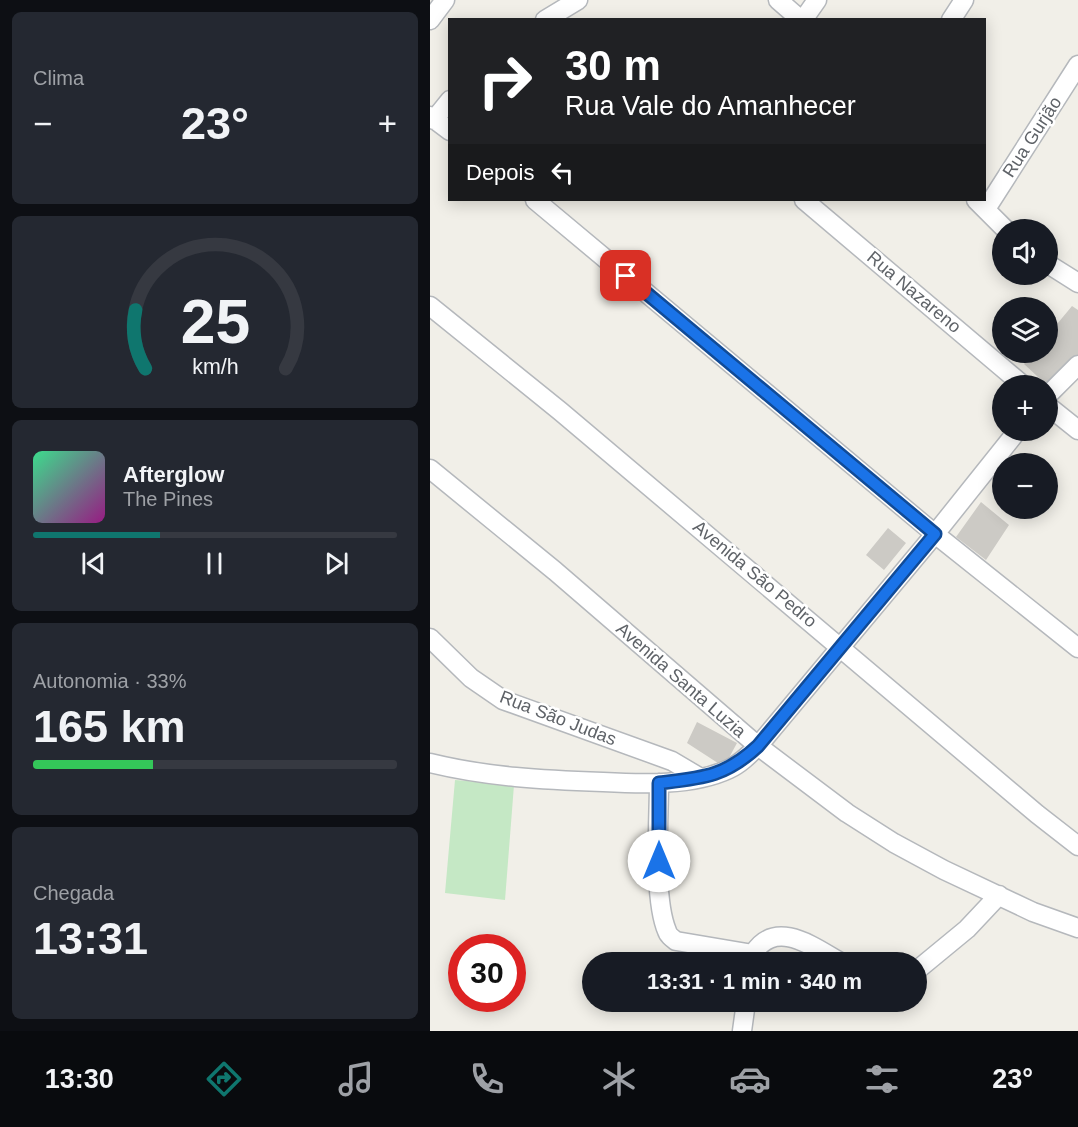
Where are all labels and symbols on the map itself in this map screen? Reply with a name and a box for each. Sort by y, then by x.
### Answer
street label: Rua Gurjão [999,93,1065,181]
street label: Rua Nazareno [863,247,965,337]
pin [600,250,651,301]
street label: Avenida São Pedro [689,517,821,631]
street label: Avenida Santa Luzia [612,618,750,742]
street label: Rua São Judas [497,687,619,749]
position arrow [627,829,691,893]
speed limit sign: 30 [448,934,526,1012]

